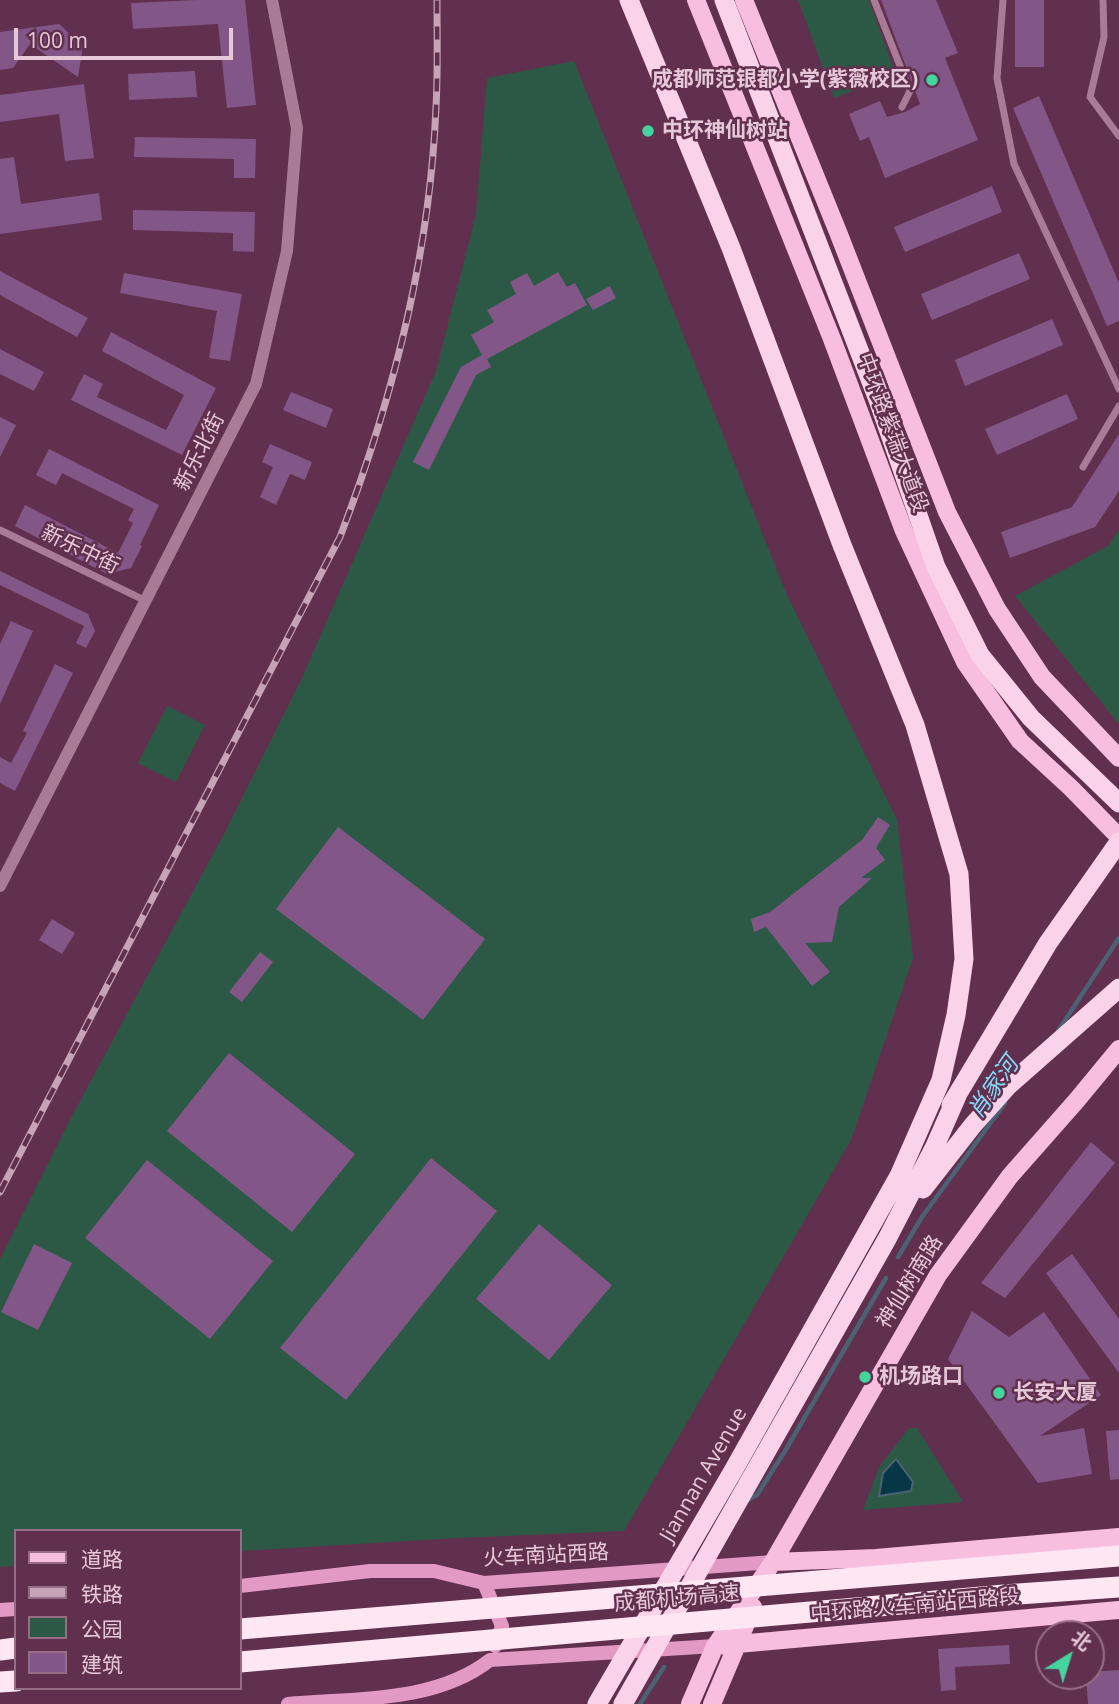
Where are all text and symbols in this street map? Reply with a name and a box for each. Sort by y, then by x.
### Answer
scale bar [18,14,236,58]
text: 100 m [27,26,88,54]
place label: 成都师范银都小学(紫薇校区) [652,67,918,93]
marker: 成都师范银都小学(紫薇校区) [924,72,940,88]
place label: 中环神仙树站 [662,118,788,144]
marker: 中环神仙树站 [640,123,656,139]
street label: 中环路紫瑞大道段 [851,350,933,516]
street label: 新乐北街 [170,409,230,495]
street label: 新乐中街 [37,520,123,580]
water label: 肖家河 [963,1052,1025,1124]
street label: 神仙树南路 [871,1231,949,1333]
place label: 机场路口 [879,1364,963,1390]
marker: 机场路口 [857,1369,873,1385]
place label: 长安大厦 [1013,1380,1097,1406]
marker: 长安大厦 [991,1385,1007,1401]
street label: Jiannan Avenue [655,1403,753,1547]
legend [14,1529,242,1690]
street label: 火车南站西路 [482,1540,610,1572]
text: 道路 [81,1545,123,1573]
text: 铁路 [81,1580,123,1608]
street label: 成都机场高速 [613,1581,741,1617]
street label: 中环路火车南站西路段 [809,1584,1021,1628]
text: 公园 [81,1615,123,1643]
north arrow [1035,1620,1105,1690]
text: 北 [1066,1624,1097,1656]
text: 建筑 [81,1650,123,1678]

